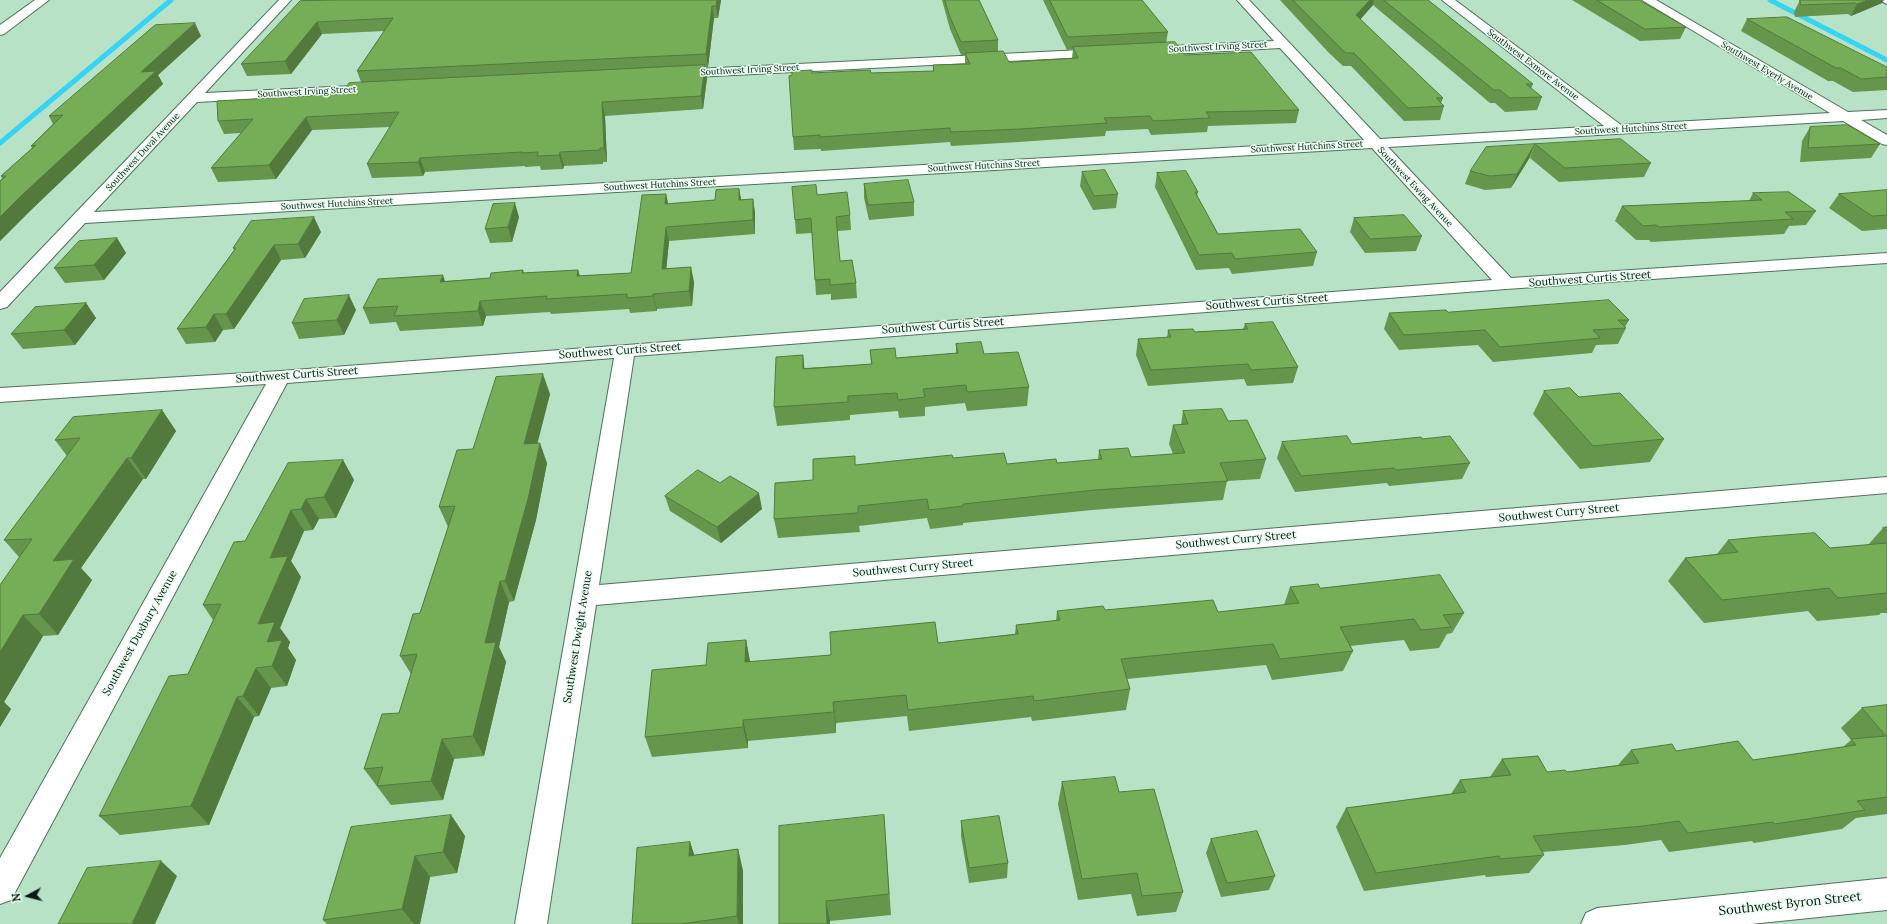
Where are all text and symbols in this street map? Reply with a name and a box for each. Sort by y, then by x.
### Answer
street label: Southwest Exmore Avenue [1485,27,1581,103]
street label: Southwest Irving Street [1168,39,1268,55]
street label: Southwest Eyerly Avenue [1719,39,1815,103]
street label: Southwest Irving Street [700,62,800,78]
street label: Southwest Irving Street [257,84,357,100]
street label: Southwest Duval Avenue [104,111,182,193]
street label: Southwest Hutchins Street [1575,121,1687,137]
street label: Southwest Hutchins Street [1251,139,1363,155]
street label: Southwest Ewing Avenue [1375,145,1455,229]
street label: Southwest Hutchins Street [928,158,1040,174]
street label: Southwest Hutchins Street [604,177,716,193]
street label: Southwest Hutchins Street [281,196,393,212]
street label: Southwest Curtis Street [1528,268,1652,290]
street label: Southwest Curtis Street [1205,291,1329,313]
street label: Southwest Curtis Street [881,315,1005,337]
street label: Southwest Curtis Street [558,340,682,362]
street label: Southwest Curtis Street [235,364,359,386]
street label: Southwest Curry Street [1498,501,1620,525]
street label: Southwest Curry Street [1175,528,1297,552]
street label: Southwest Curry Street [852,556,974,580]
street label: Southwest Duxbury Avenue [100,568,180,698]
street label: Southwest Dwight Avenue [561,570,595,704]
north arrow [8,876,48,916]
street label: Southwest Byron Street [1718,889,1862,919]
text: N [9,892,24,903]

